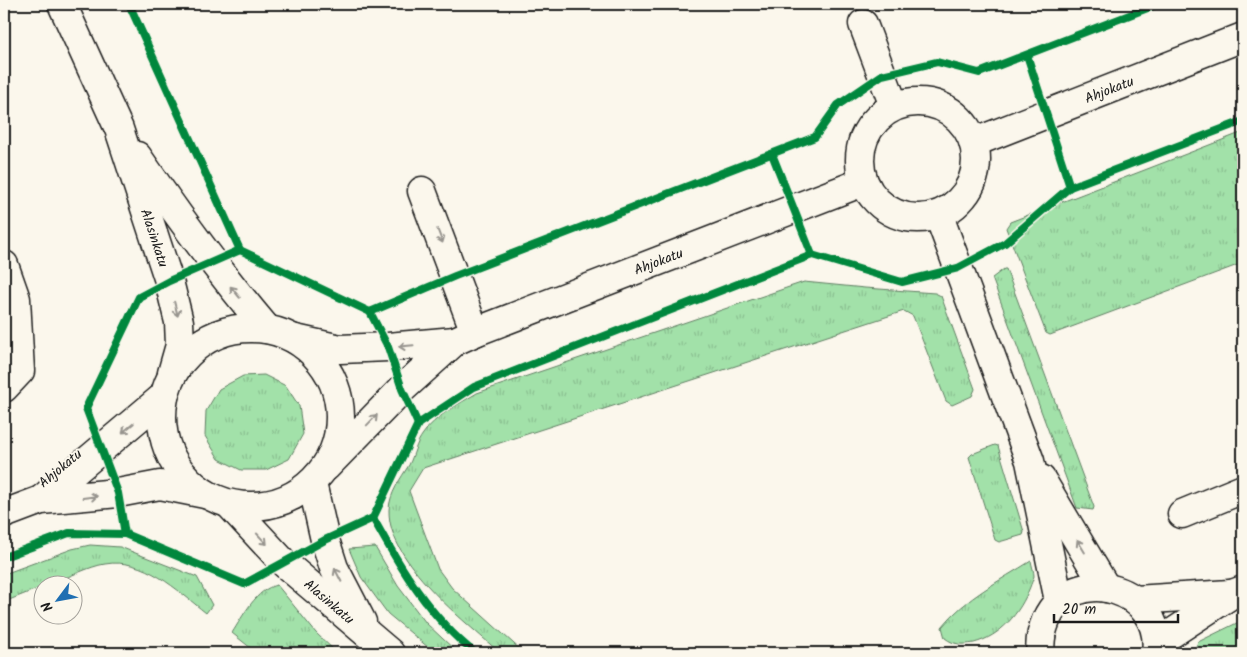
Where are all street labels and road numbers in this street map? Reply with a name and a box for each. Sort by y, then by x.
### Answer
street label: Ahjokatu [1082,71,1138,110]
street label: Alasinkatu [134,206,174,271]
street label: Ahjokatu [631,242,687,282]
street label: Ahjokatu [34,444,88,494]
street label: Alasinkatu [298,574,359,630]

